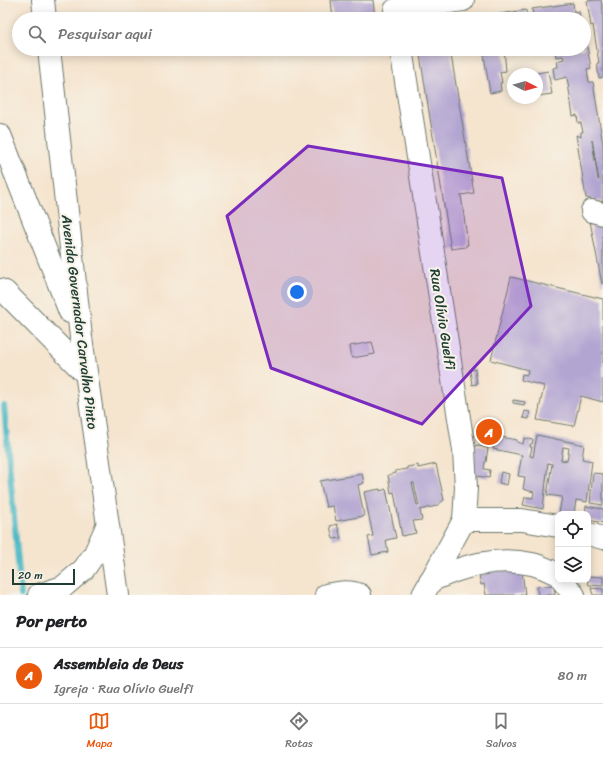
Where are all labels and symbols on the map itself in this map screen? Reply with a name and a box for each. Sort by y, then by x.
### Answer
north arrow [507,68,543,104]
street label: Avenida Governador Carvalho Pinto [54,212,105,431]
street label: Rua Olívio Guelfi [422,267,463,372]
your location [287,282,307,302]
pin: A [476,417,502,447]
scale bar [12,567,75,586]

